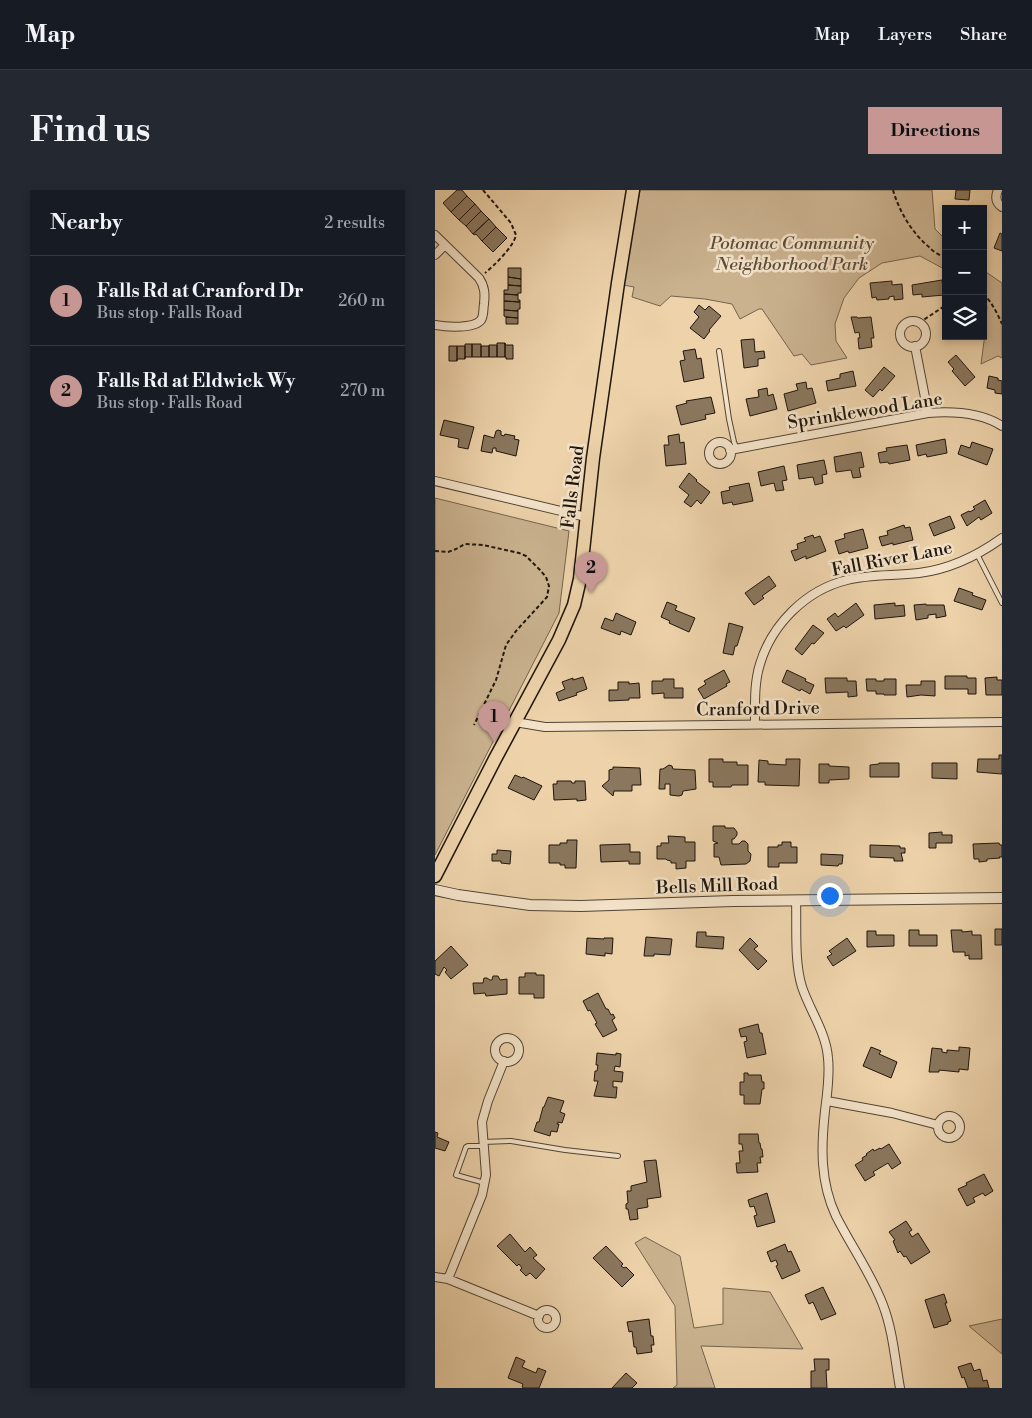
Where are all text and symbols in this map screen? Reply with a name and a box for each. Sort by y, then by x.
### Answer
text: Map [25,20,75,50]
text: Map [815,23,850,46]
text: Layers [878,23,932,46]
text: Share [960,23,1007,46]
button: Directions [868,107,1002,154]
text: Find us [30,109,150,152]
map controls [942,205,987,340]
button: + [942,205,987,250]
text: Nearby [50,210,123,236]
text: 2 results [324,213,385,233]
park label: Potomac Community Neighborhood Park [709,232,875,276]
button: − [942,250,987,295]
text: Falls Rd at Cranford Dr [97,279,304,303]
text: 1 [62,291,70,311]
text: 260 m [338,291,385,311]
button: layers [942,295,987,340]
text: Bus stop · Falls Road [97,303,242,323]
text: Falls Rd at Eldwick Wy [97,369,295,393]
text: 2 [61,381,71,401]
text: 270 m [340,381,385,401]
street label: Sprinklewood Lane [786,387,944,435]
text: Bus stop · Falls Road [97,393,242,413]
street label: Falls Road [556,443,590,530]
street label: Fall River Lane [830,536,954,582]
pin: 2 [575,552,607,593]
street label: Cranford Drive [696,696,820,722]
pin: 1 [478,701,510,742]
street label: Bells Mill Road [655,872,779,900]
your location [817,883,843,909]

